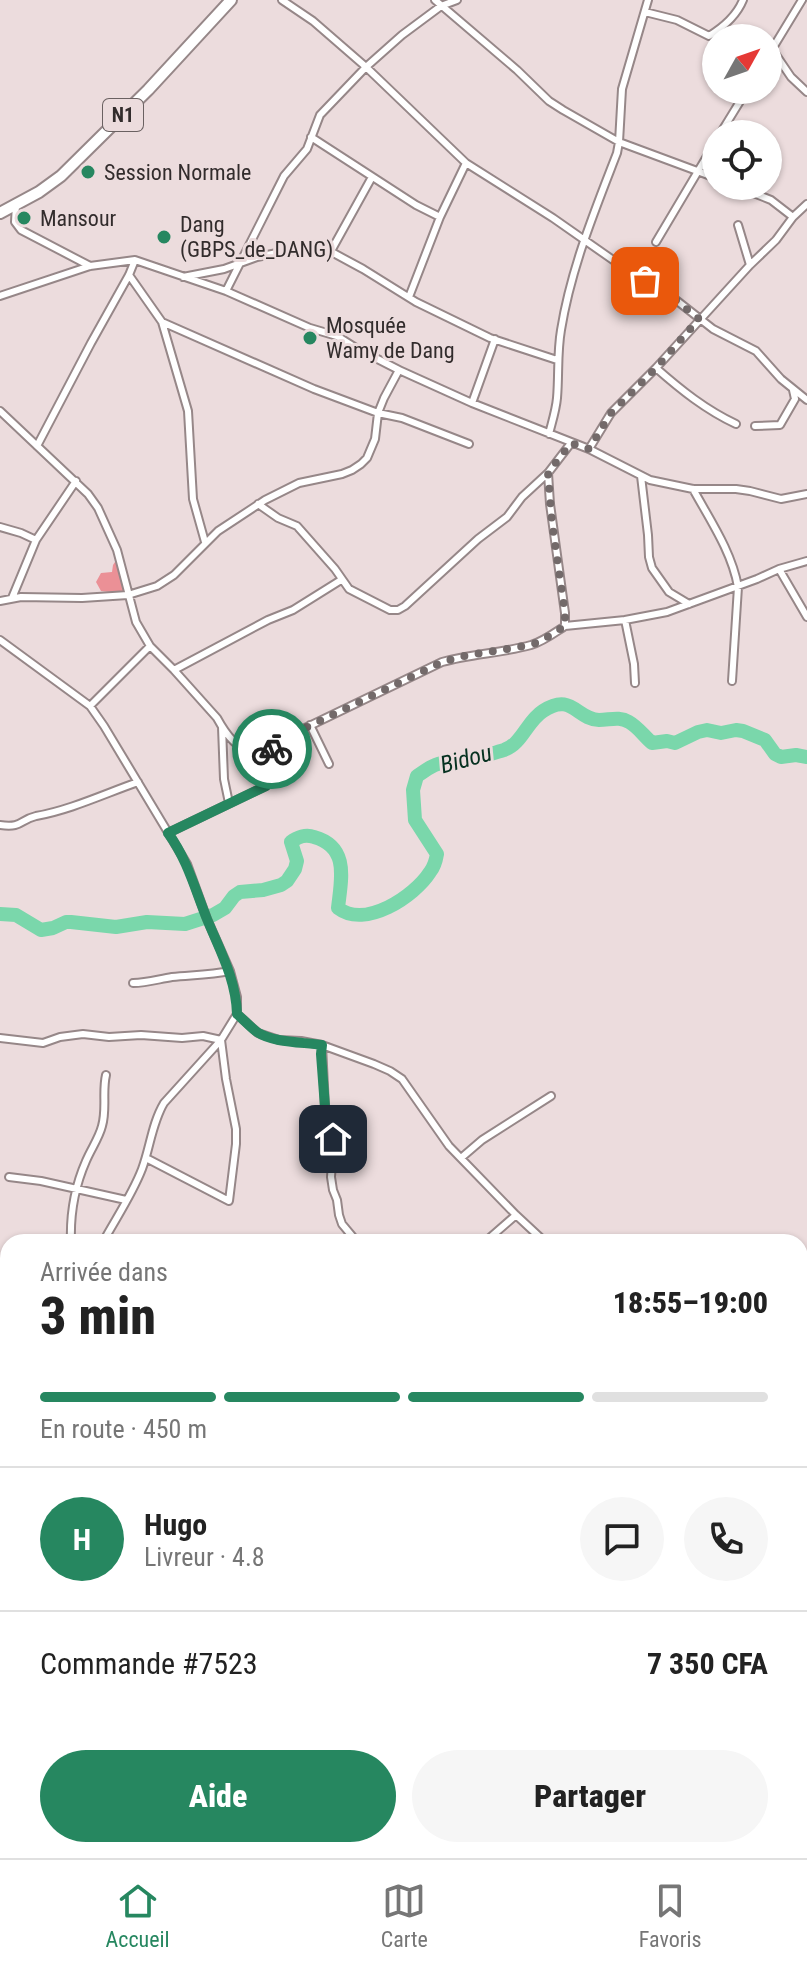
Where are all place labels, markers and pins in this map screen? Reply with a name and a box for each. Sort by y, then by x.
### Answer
place label: Session Normale [104,160,251,185]
marker: Session Normale [79,163,97,181]
place label: Mansour [40,206,117,231]
marker: Mansour [15,209,33,227]
place label: Dang (GBPS_de_DANG) [180,212,333,263]
marker: Dang (GBPS_de_DANG) [155,228,173,246]
pin [611,247,679,315]
place label: Mosquée Wamy de Dang [326,313,455,363]
marker: Mosquée Wamy de Dang [301,329,319,347]
pin [299,1105,367,1173]

